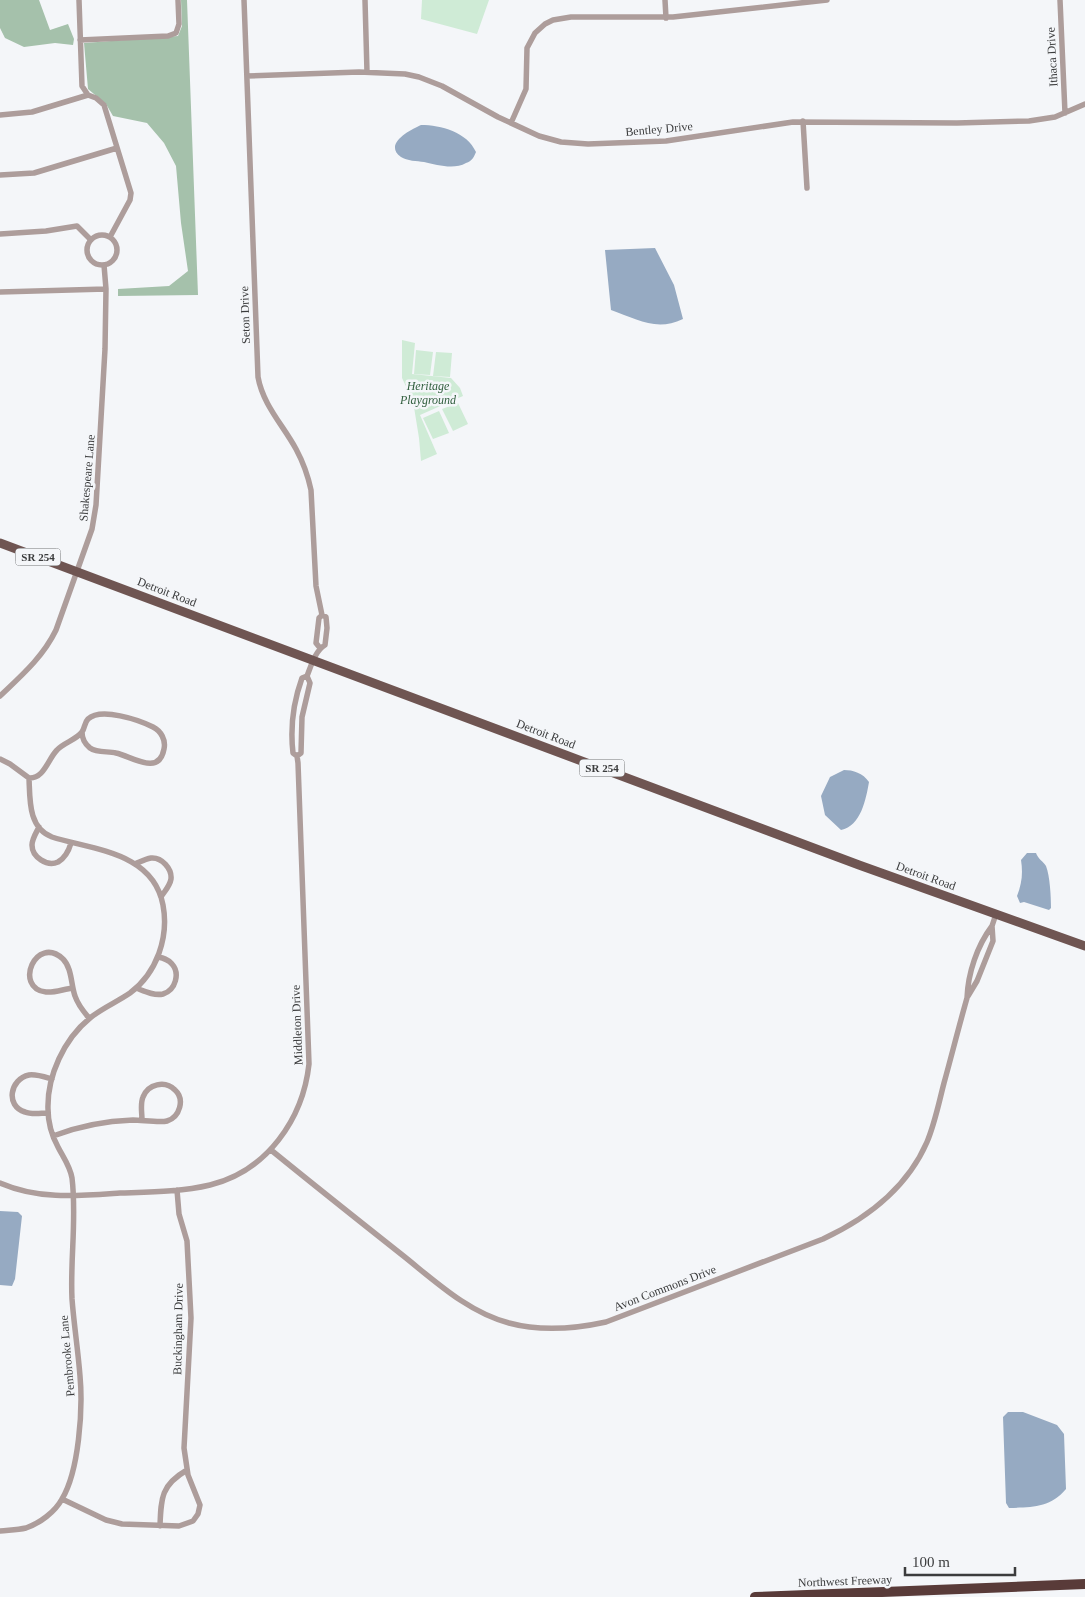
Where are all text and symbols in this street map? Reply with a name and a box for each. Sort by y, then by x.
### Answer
street label: Ithaca Drive [1043,27,1061,87]
street label: Bentley Drive [625,119,693,139]
street label: Seton Drive [237,286,253,344]
park label: Heritage Playground [399,379,457,407]
street label: Shakespeare Lane [76,434,98,522]
road number: SR 254 [15,548,60,566]
street label: Detroit Road [135,574,199,610]
street label: Detroit Road [514,716,578,752]
road number: SR 254 [580,760,624,776]
street label: Detroit Road [894,859,958,893]
street label: Middleton Drive [289,985,305,1065]
street label: Avon Commons Drive [612,1262,718,1314]
street label: Buckingham Drive [170,1283,186,1375]
street label: Pembrooke Lane [56,1315,78,1397]
scale bar [905,1544,1015,1576]
text: 100 m [912,1554,950,1570]
street label: Northwest Freeway [798,1572,892,1590]

